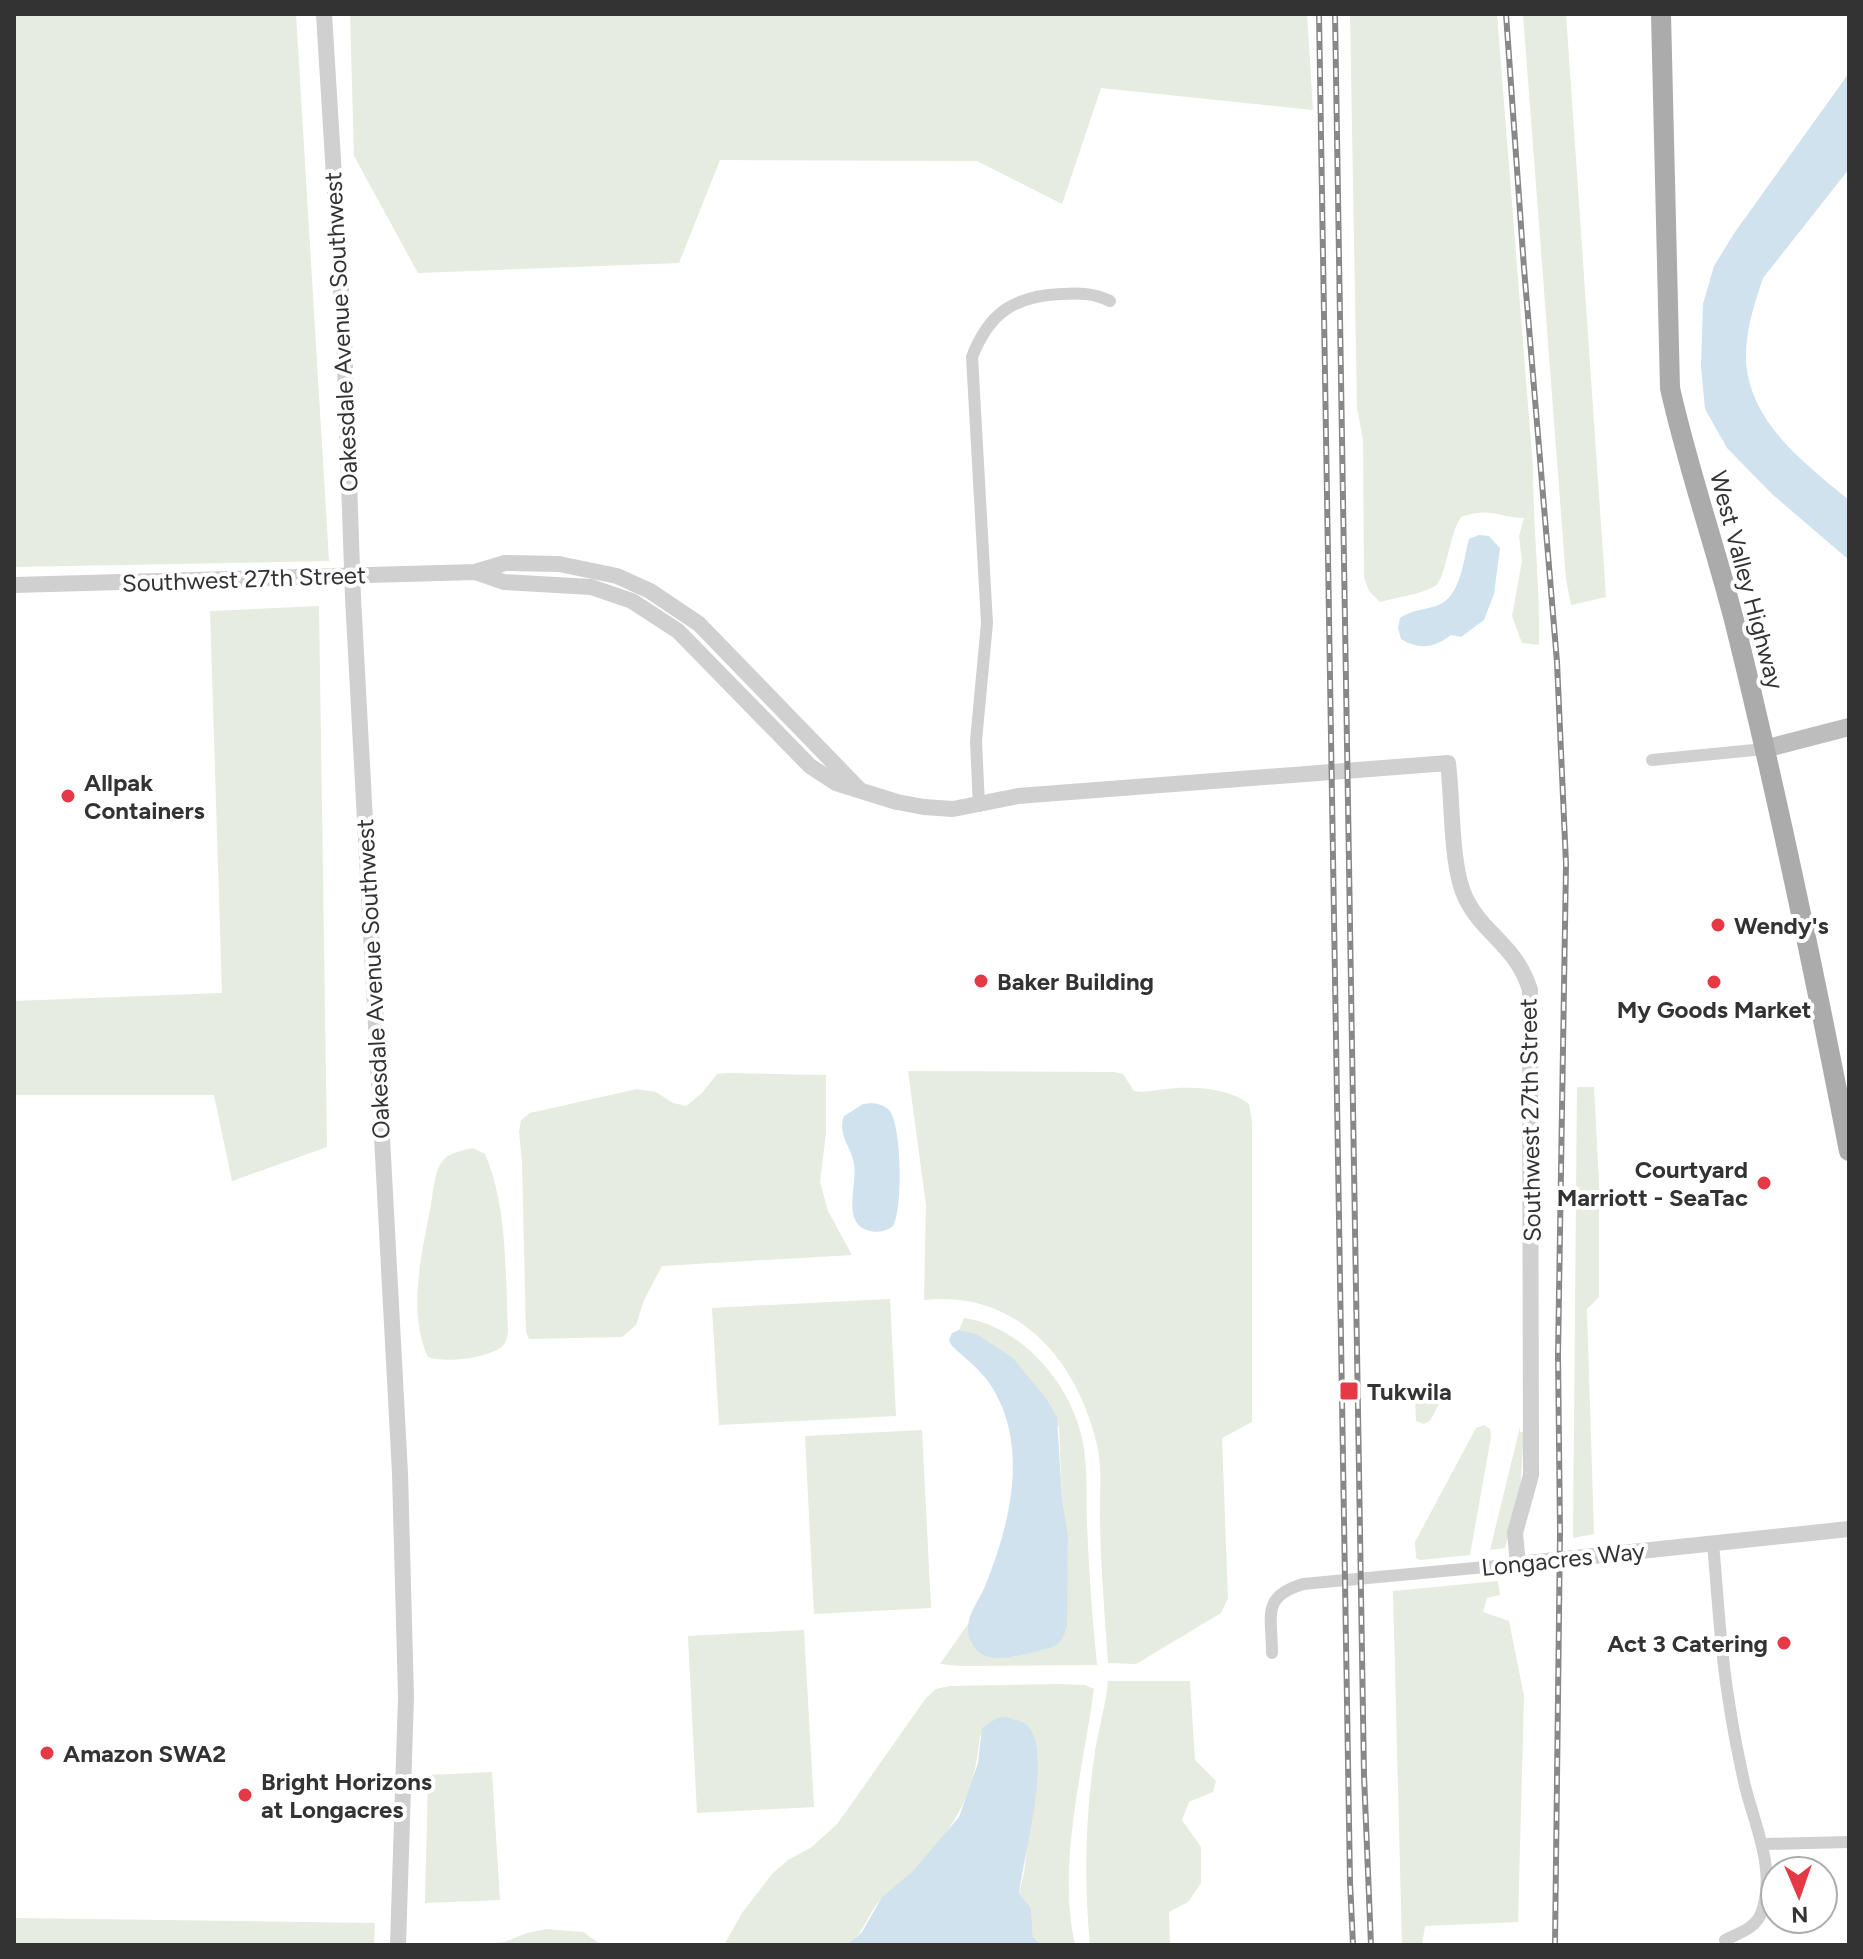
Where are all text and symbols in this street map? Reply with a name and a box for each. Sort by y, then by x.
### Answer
street label: Oakesdale Avenue Southwest [318,171,364,493]
street label: West Valley Highway [1704,467,1790,693]
street label: Southwest 27th Street [122,560,366,598]
place label: Allpak Containers [84,768,205,825]
marker: Allpak Containers [59,787,77,805]
street label: Oakesdale Avenue Southwest [350,818,396,1140]
place label: Wendy's [1734,911,1829,940]
marker: Wendy's [1709,916,1727,934]
place label: Baker Building [997,967,1154,996]
marker: Baker Building [972,972,990,990]
marker: My Goods Market [1705,973,1723,991]
place label: My Goods Market [1617,995,1811,1024]
street label: Southwest 27th Street [1513,998,1547,1242]
place label: Courtyard Marriott - SeaTac [1557,1155,1748,1212]
marker: Courtyard Marriott - SeaTac [1755,1174,1773,1192]
place label: Tukwila [1367,1377,1452,1406]
marker: Tukwila [1338,1380,1360,1402]
street label: Longacres Way [1480,1536,1647,1582]
place label: Act 3 Catering [1607,1629,1768,1658]
marker: Act 3 Catering [1775,1634,1793,1652]
place label: Amazon SWA2 [63,1739,226,1768]
marker: Amazon SWA2 [38,1744,56,1762]
place label: Bright Horizons at Longacres [261,1767,432,1824]
marker: Bright Horizons at Longacres [236,1786,254,1804]
north arrow [1759,1855,1839,1935]
text: N [1791,1901,1809,1928]

